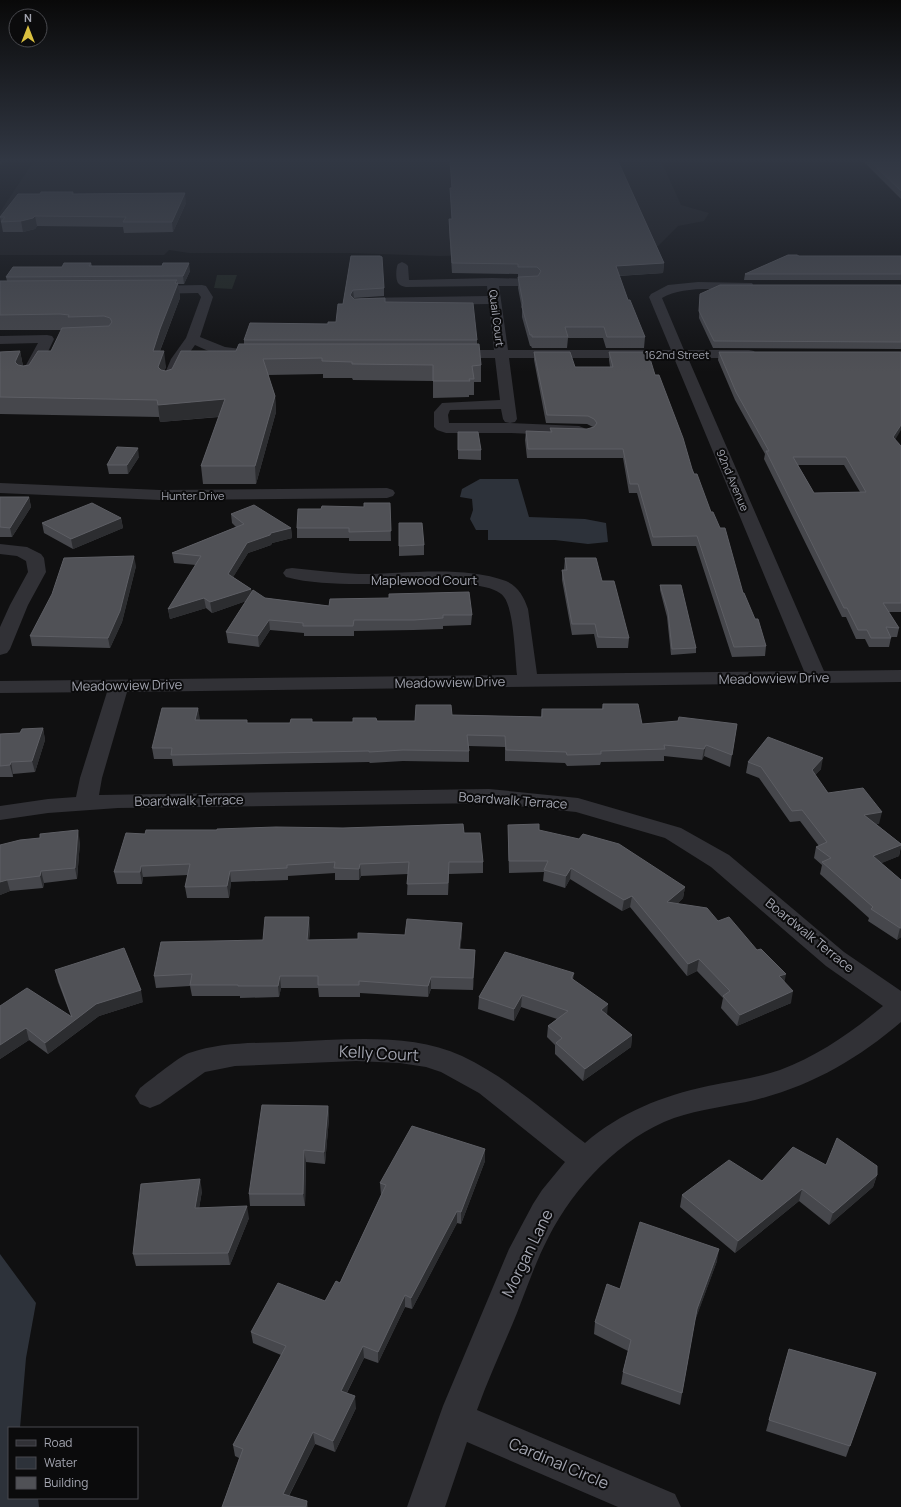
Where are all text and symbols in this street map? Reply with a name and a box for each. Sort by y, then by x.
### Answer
north arrow [8,8,48,48]
text: N [24,10,32,25]
street label: Quail Court [486,289,508,347]
street label: 162nd Street [645,347,709,362]
street label: 92nd Avenue [713,447,753,514]
street label: Hunter Drive [161,488,225,503]
street label: Maplewood Court [371,571,477,589]
street label: Meadowview Drive [719,668,830,688]
street label: Meadowview Drive [395,672,506,692]
street label: Meadowview Drive [72,675,183,695]
street label: Boardwalk Terrace [458,787,569,813]
street label: Boardwalk Terrace [134,790,244,810]
street label: Boardwalk Terrace [762,894,858,977]
street label: Kelly Court [339,1040,419,1066]
street label: Morgan Lane [496,1205,558,1301]
legend [8,1427,138,1499]
street label: Cardinal Circle [505,1432,613,1494]
text: Road [44,1434,72,1451]
text: Water [44,1454,78,1471]
text: Building [44,1474,88,1491]

